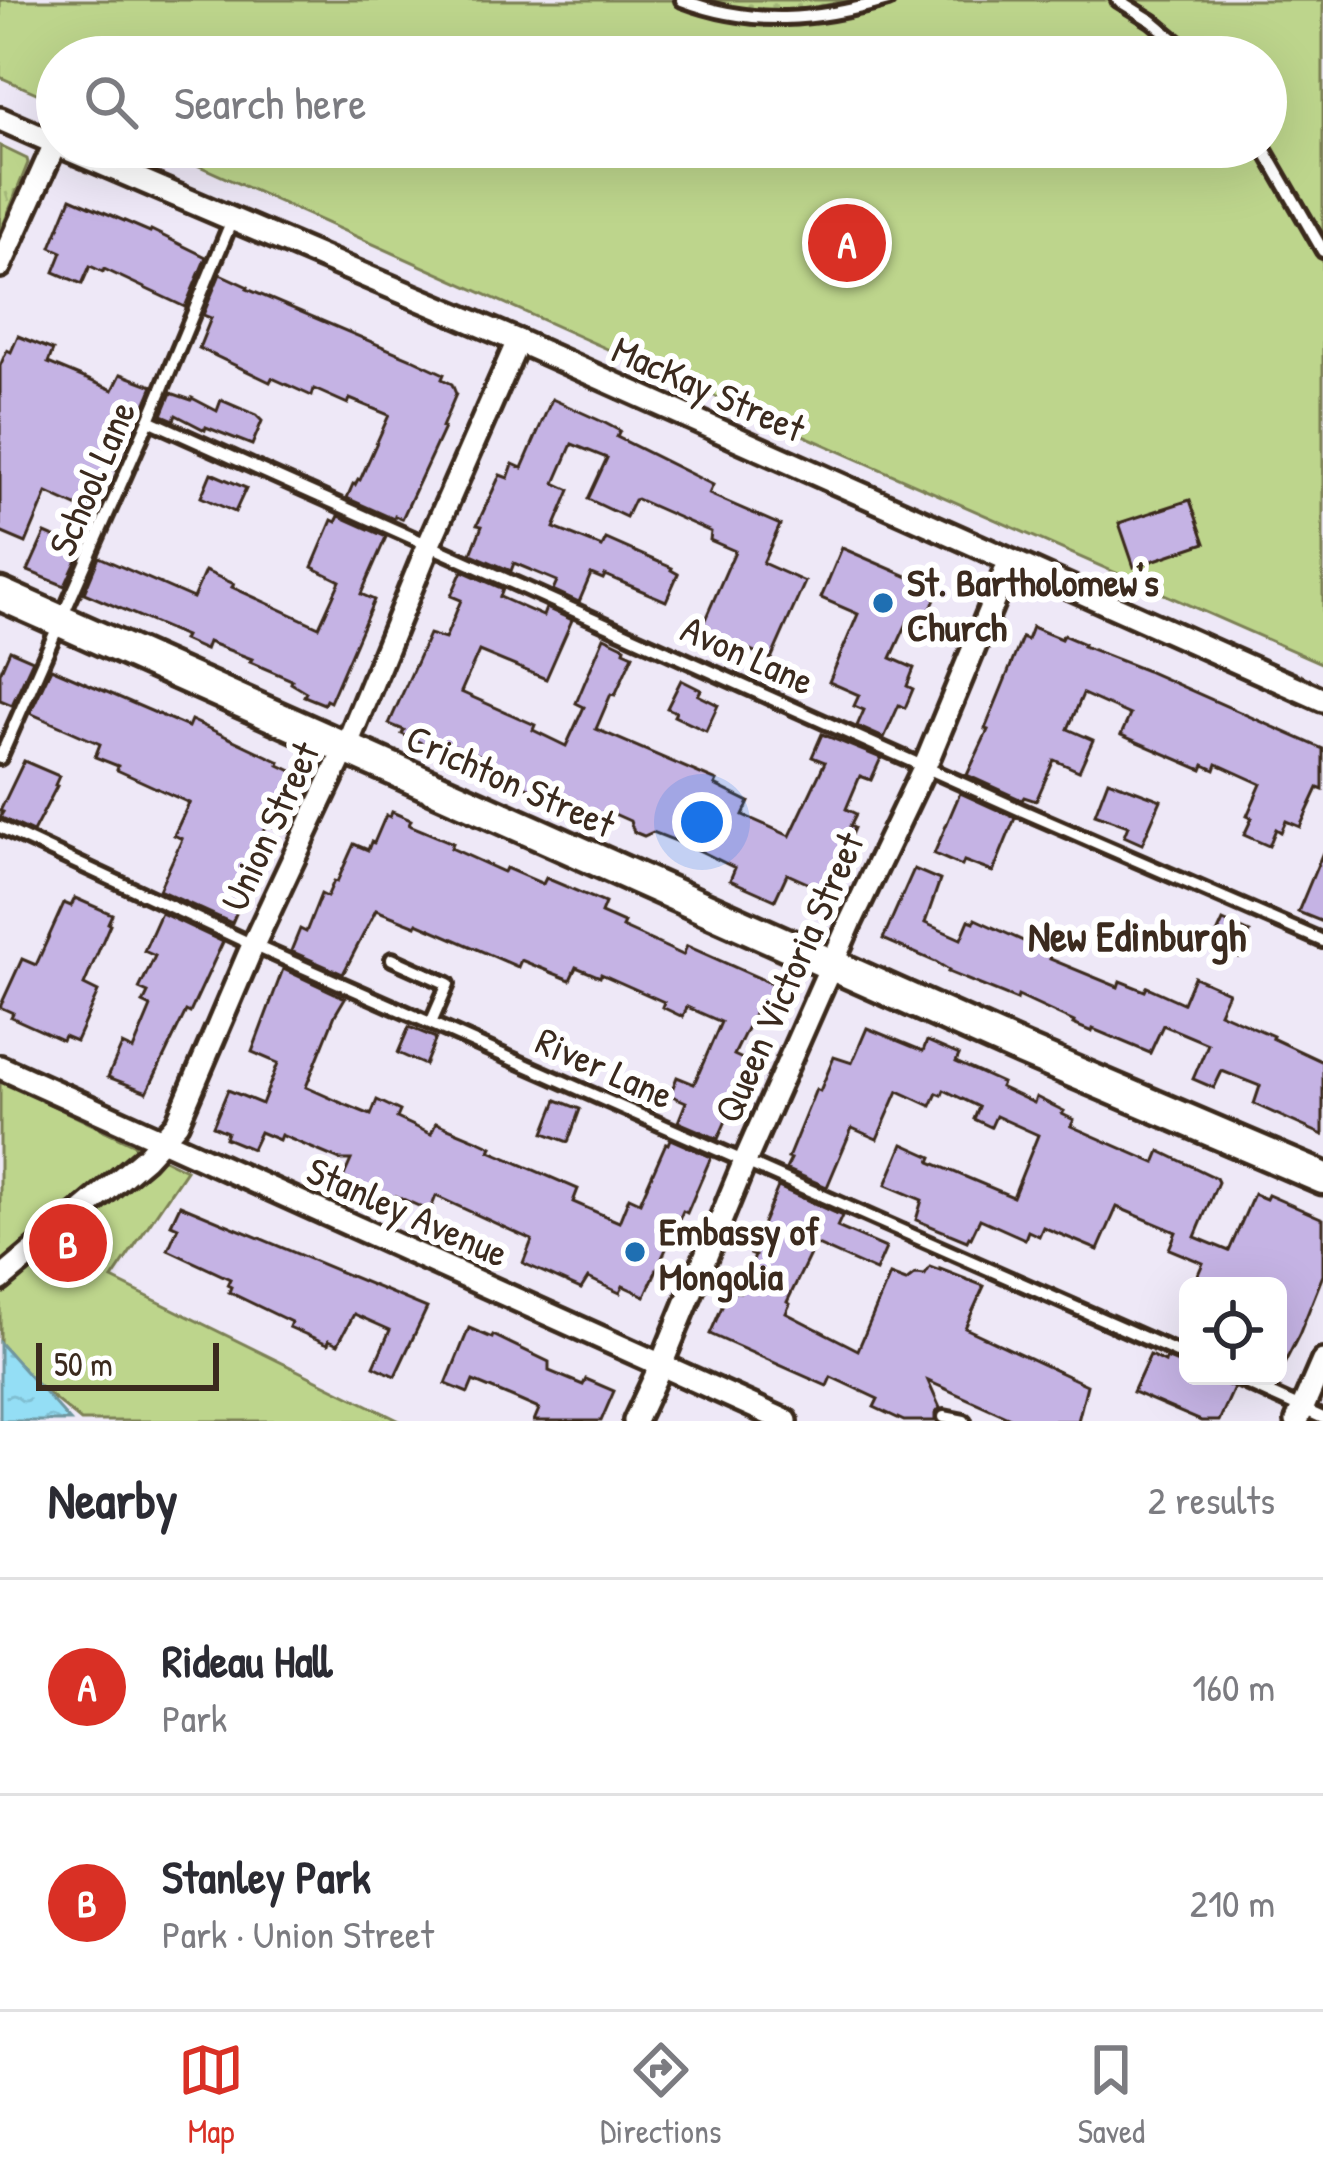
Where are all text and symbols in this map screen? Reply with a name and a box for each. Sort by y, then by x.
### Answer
search box [36,36,1287,168]
icon: search [78,69,144,135]
text: Search here [174,72,366,133]
pin: A [808,198,886,288]
street label: MacKay Street [604,322,814,454]
street label: School Lane [35,393,147,563]
place label: St. Bartholomew's Church [907,555,1159,653]
marker: St. Bartholomew's Church [870,590,896,616]
street label: Avon Lane [673,601,823,707]
street label: Crichton Street [398,710,624,850]
street label: Union Street [207,732,331,919]
your location [672,792,732,852]
street label: Queen Victoria Street [700,823,876,1131]
district label: New Edinburgh [1028,907,1246,965]
street label: River Lane [528,1013,682,1121]
street label: Stanley Avenue [299,1143,517,1279]
pin: B [29,1198,107,1288]
place label: Embassy of Mongolia [659,1204,820,1303]
marker: Embassy of Mongolia [622,1239,648,1265]
map controls [1179,1277,1287,1385]
button: locate [1179,1277,1287,1385]
scale bar [36,1337,219,1390]
text: 50 m [54,1342,113,1386]
text: Nearby [48,1465,178,1534]
text: 2 results [1148,1473,1275,1526]
text: Rideau Hall [162,1630,332,1691]
text: A [77,1660,97,1713]
text: 160 m [1192,1660,1275,1713]
text: Park [162,1691,227,1744]
text: Stanley Park [162,1846,371,1907]
text: B [77,1876,97,1929]
text: 210 m [1190,1876,1275,1929]
text: Park · Union Street [162,1907,434,1960]
tab: Map [178,2037,244,2153]
tab: Directions [600,2037,722,2153]
tab: Saved [1078,2037,1145,2153]

